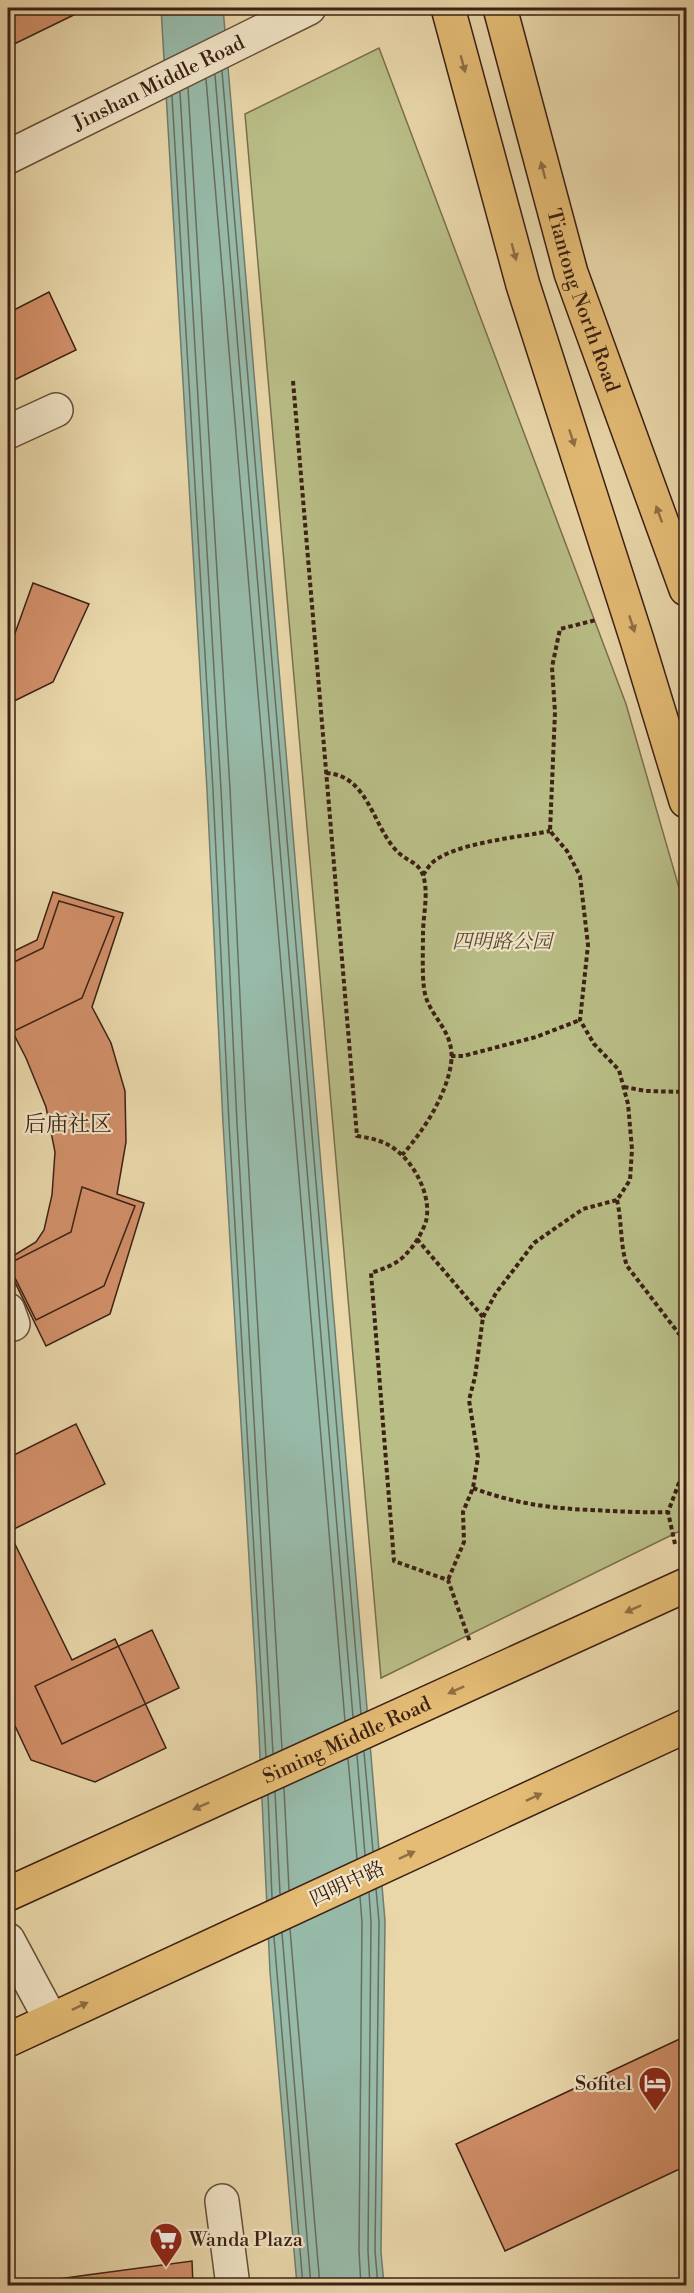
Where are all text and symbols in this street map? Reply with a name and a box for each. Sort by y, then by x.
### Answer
street label: Jinshan Middle Road [68,31,250,137]
one-way arrow [459,55,469,73]
one-way arrow [538,161,548,179]
street label: Tiantong North Road [540,206,625,396]
one-way arrow [510,243,520,261]
one-way arrow [568,429,578,447]
one-way arrow [654,505,664,523]
one-way arrow [628,615,637,633]
park label: 四明路公园 [452,930,555,955]
district label: 后庙社区 [24,1111,112,1138]
one-way arrow [625,1605,642,1614]
one-way arrow [446,1685,464,1695]
street label: Siming Middle Road [259,1692,436,1790]
one-way arrow [525,1792,542,1801]
one-way arrow [193,1801,210,1810]
one-way arrow [399,1851,416,1860]
street label: 四明中路 [306,1856,389,1913]
one-way arrow [71,2002,88,2011]
hotel icon: Sofitel [637,2065,673,2112]
place label: Sofitel [575,2072,632,2097]
supermarket icon: Wanda Plaza [148,2221,184,2268]
place label: Wanda Plaza [188,2228,304,2253]

